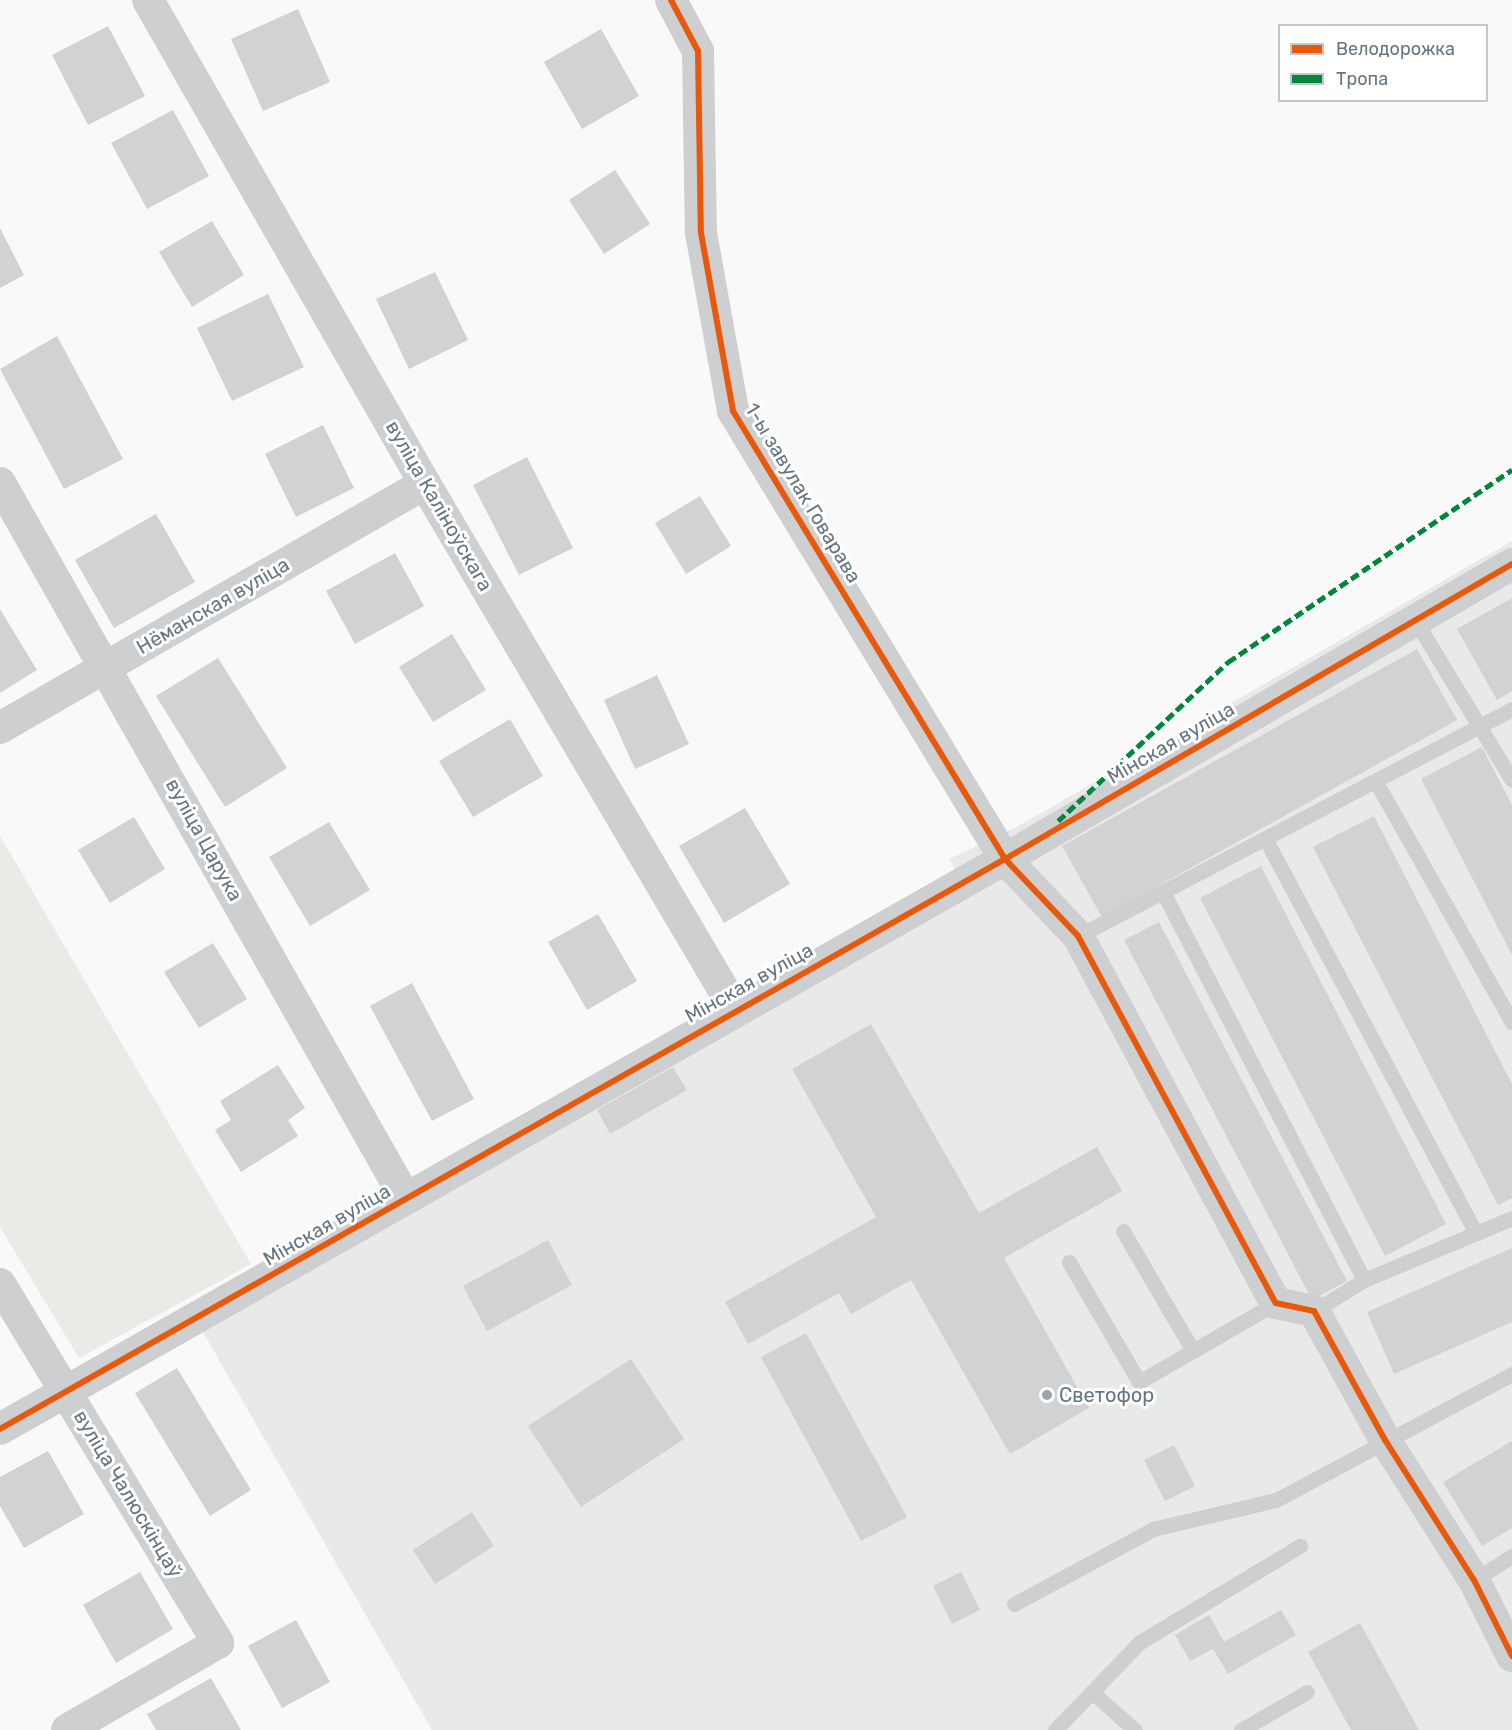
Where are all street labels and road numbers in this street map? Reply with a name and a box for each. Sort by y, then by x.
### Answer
street label: 1-ы завулак Говарава [740,399,866,587]
street label: вуліца Каліноўскага [380,416,498,596]
street label: Нёманская вуліца [132,553,294,659]
street label: Мінская вуліца [1103,697,1239,789]
street label: вуліца Царука [160,775,248,905]
street label: Мінская вуліца [681,938,817,1028]
street label: Мінская вуліца [259,1179,395,1271]
street label: вуліца Чалюскінцаў [69,1406,187,1582]

